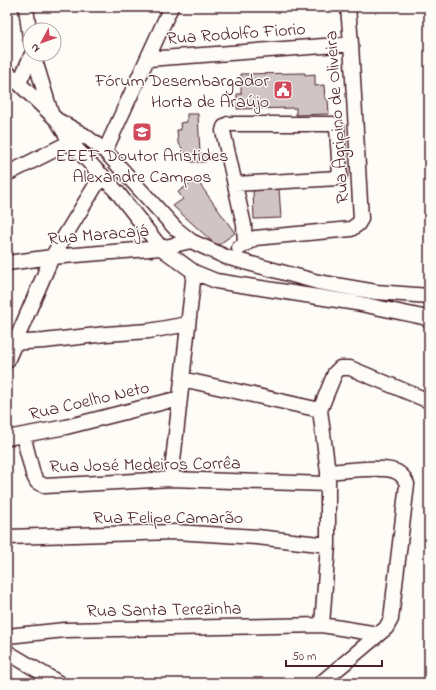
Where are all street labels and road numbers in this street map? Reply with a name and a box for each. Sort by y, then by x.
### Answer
street label: Rua Rodolfo Fiorio [166,17,307,53]
street label: Rua Agripino de Oliveira [319,30,358,204]
street label: Rua Maracajá [47,219,150,253]
street label: Rua Coelho Neto [27,375,152,428]
street label: Rua José Medeiros Corrêa [49,451,241,481]
street label: Rua Felipe Camarão [93,506,243,532]
street label: Rua Santa Terezinha [86,597,242,625]

